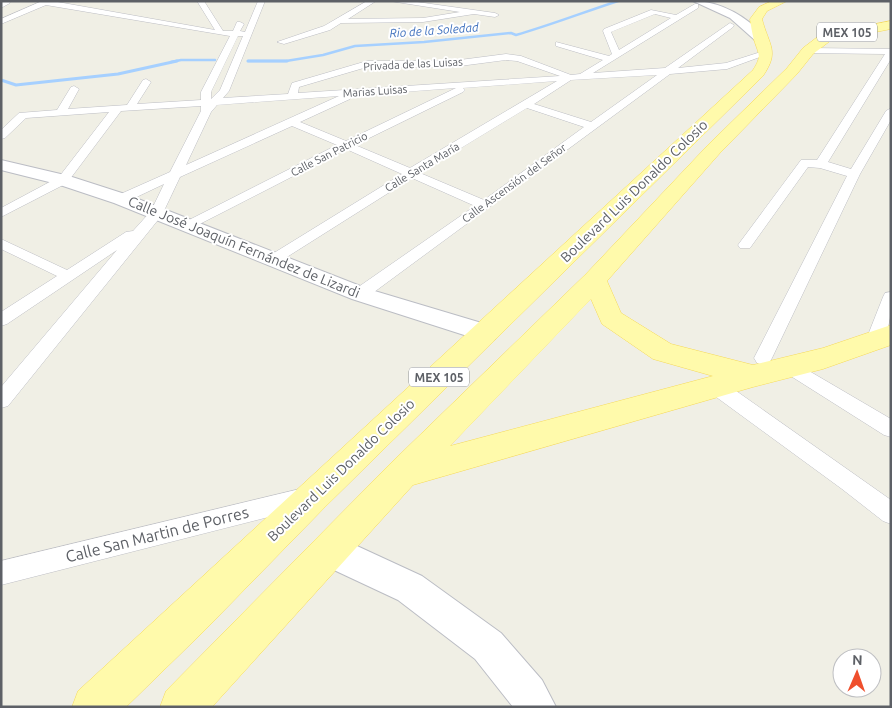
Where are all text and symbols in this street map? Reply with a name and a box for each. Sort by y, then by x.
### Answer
water label: Rio de la Soledad [389,20,479,40]
road number: MEX 105 [817,22,877,42]
street label: Privada de las Luisas [363,55,463,73]
street label: Marias Luisas [342,83,408,99]
street label: Boulevard Luis Donaldo Colosio [557,117,711,265]
street label: Calle San Patricio [289,129,369,179]
street label: Calle Santa María [383,140,461,194]
street label: Calle Ascensión del Señor [460,141,569,225]
street label: Calle José Joaquín Fernández de Lizardi [126,193,362,301]
road number: MEX 105 [409,368,469,387]
street label: Boulevard Luis Donaldo Colosio [264,396,418,544]
street label: Calle San Martin de Porres [64,503,250,565]
north arrow [832,648,882,698]
text: N [852,652,863,668]

